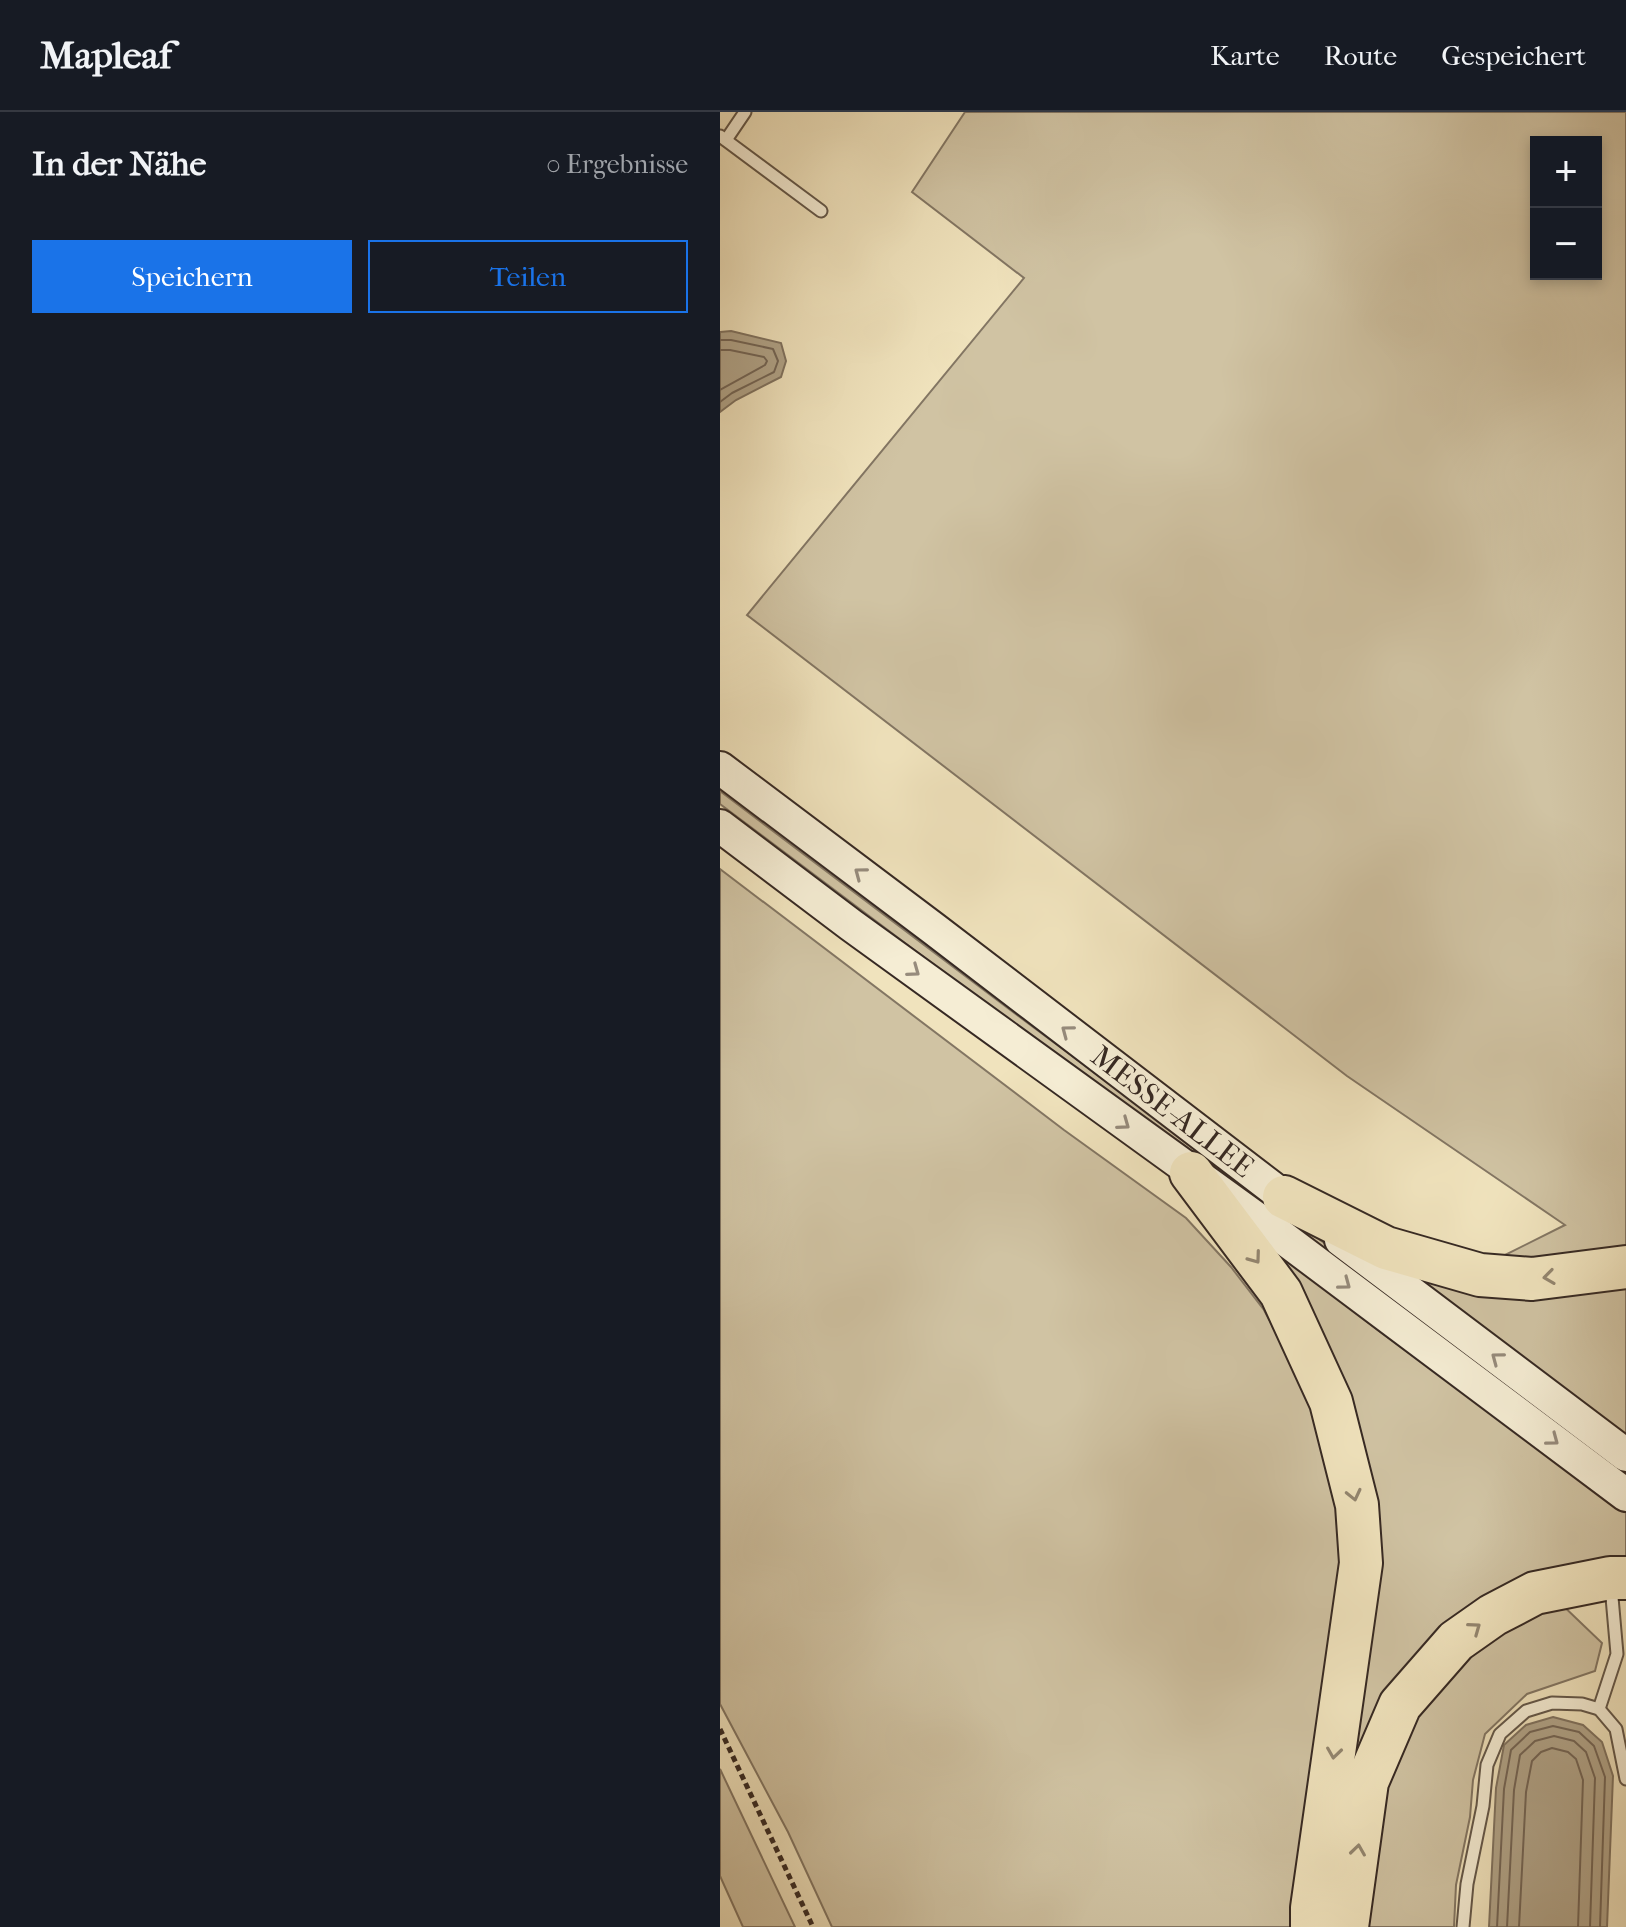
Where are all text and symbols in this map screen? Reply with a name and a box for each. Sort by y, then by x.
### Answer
text: Mapleaf [40,33,172,78]
text: Karte [1210,39,1280,72]
text: Route [1324,39,1397,72]
text: Gespeichert [1441,39,1586,72]
map controls [1530,136,1602,280]
button: + [1530,136,1602,208]
text: In der Nähe [32,144,206,184]
text: 0 Ergebnisse [546,149,688,180]
button: − [1530,208,1602,280]
button: Speichern [32,240,352,313]
button: Teilen [368,240,688,313]
one-way arrow [854,869,869,883]
one-way arrow [905,961,919,976]
one-way arrow [1061,1026,1076,1040]
street label: MESSE-ALLEE [1084,1039,1260,1185]
one-way arrow [1115,1114,1130,1128]
one-way arrow [1245,1249,1259,1263]
one-way arrow [1542,1268,1556,1285]
one-way arrow [1336,1274,1351,1288]
one-way arrow [1491,1353,1506,1367]
one-way arrow [1544,1431,1559,1445]
one-way arrow [1345,1488,1362,1501]
one-way arrow [1466,1623,1480,1638]
one-way arrow [1326,1746,1343,1759]
one-way arrow [1349,1843,1366,1857]

